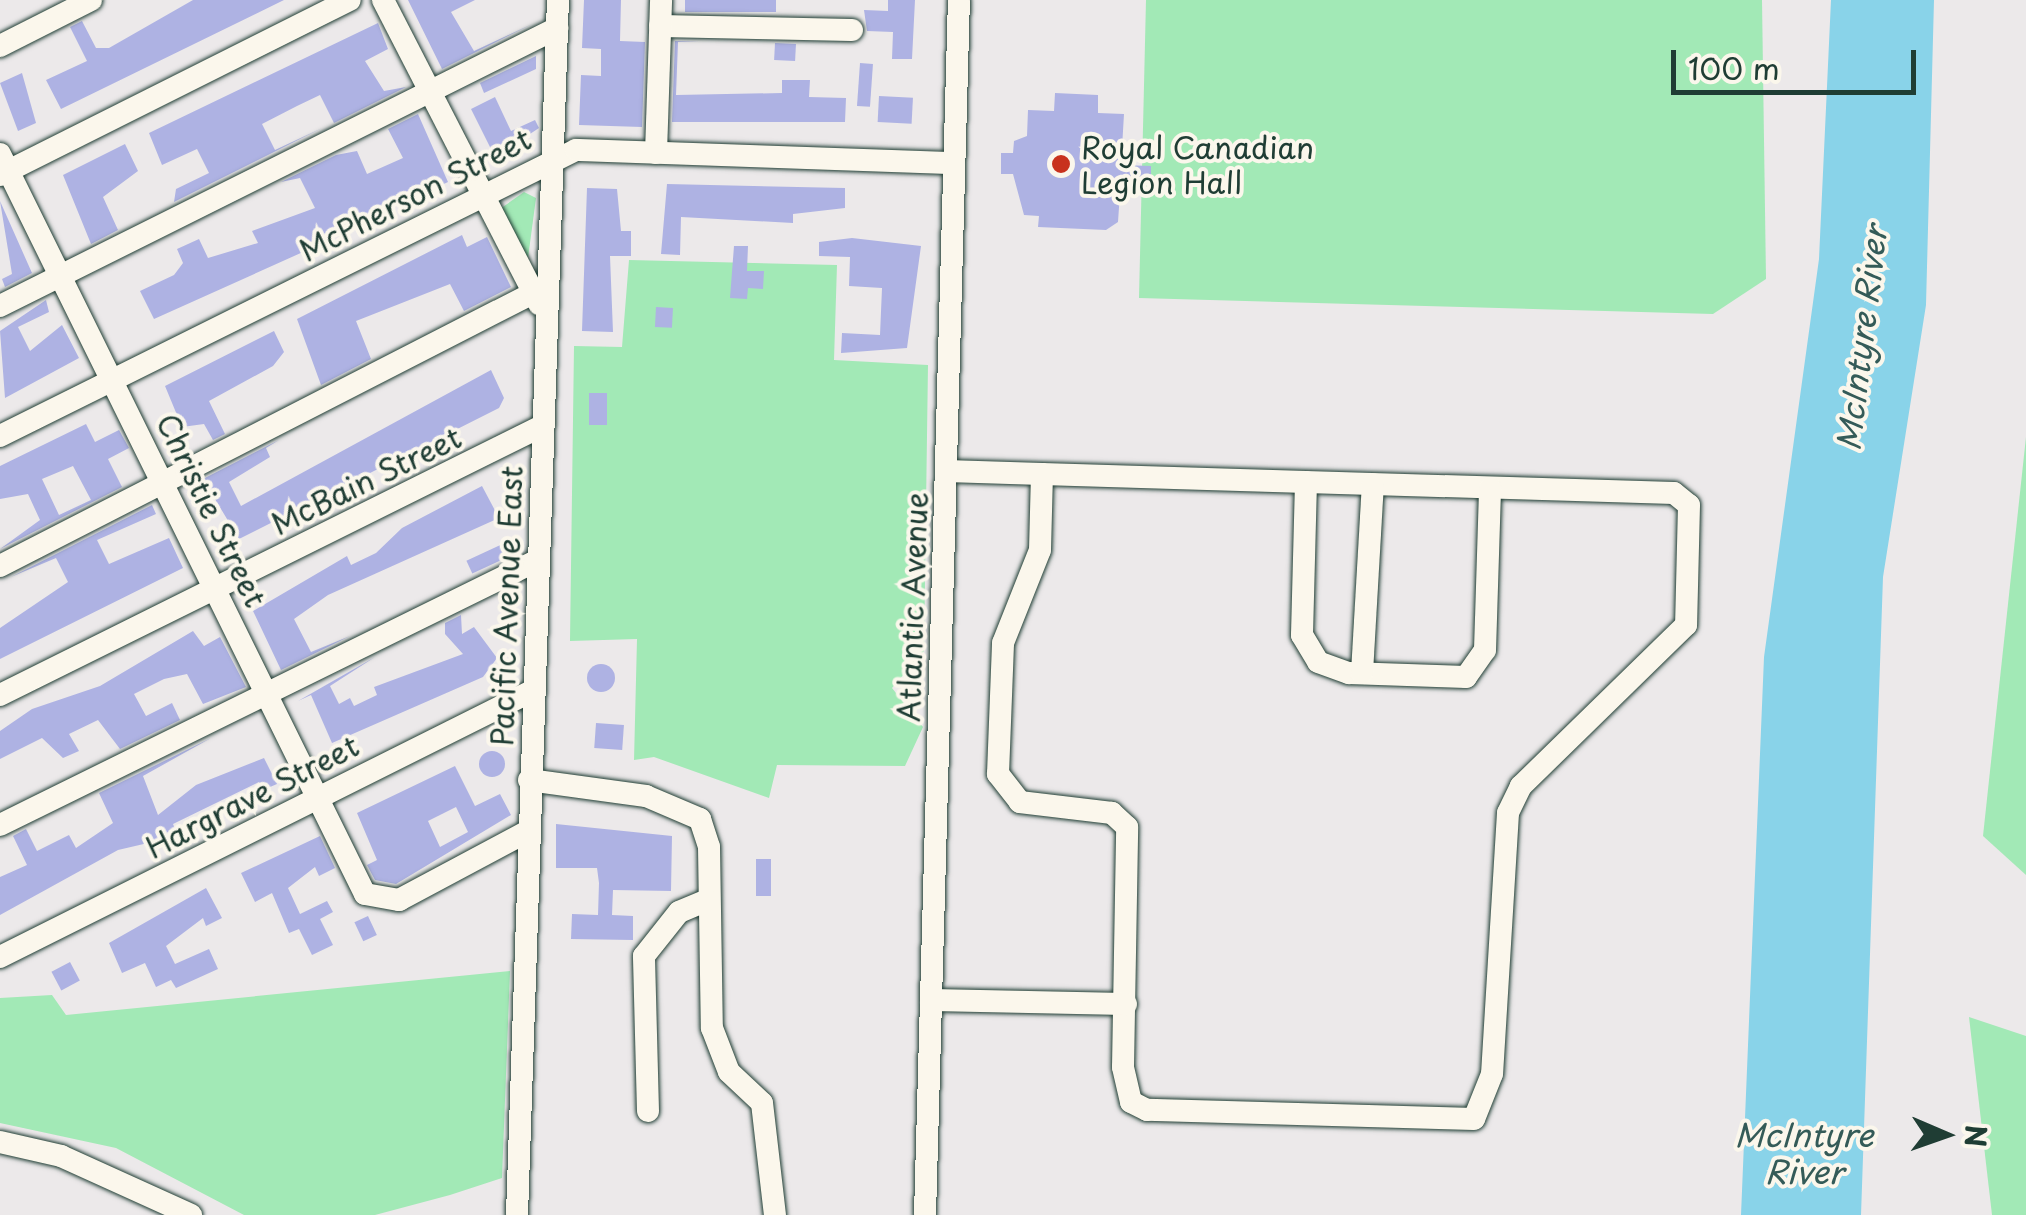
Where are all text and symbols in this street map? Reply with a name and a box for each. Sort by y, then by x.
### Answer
scale bar [1676,30,1921,92]
text: 100 m [1688,45,1780,90]
street label: McPherson Street [293,120,537,268]
place label: Royal Canadian Legion Hall [1081,129,1311,200]
marker: Royal Canadian Legion Hall [1050,153,1072,175]
water label: McIntyre River [1828,223,1894,453]
street label: Christie Street [149,407,275,613]
street label: McBain Street [265,418,467,542]
street label: Pacific Avenue East [483,466,529,746]
street label: Atlantic Avenue [890,493,934,721]
street label: Hargrave Street [139,727,365,865]
north arrow [1896,1085,1996,1185]
water label: McIntyre River [1735,1116,1873,1191]
text: N [1955,1124,1998,1148]

